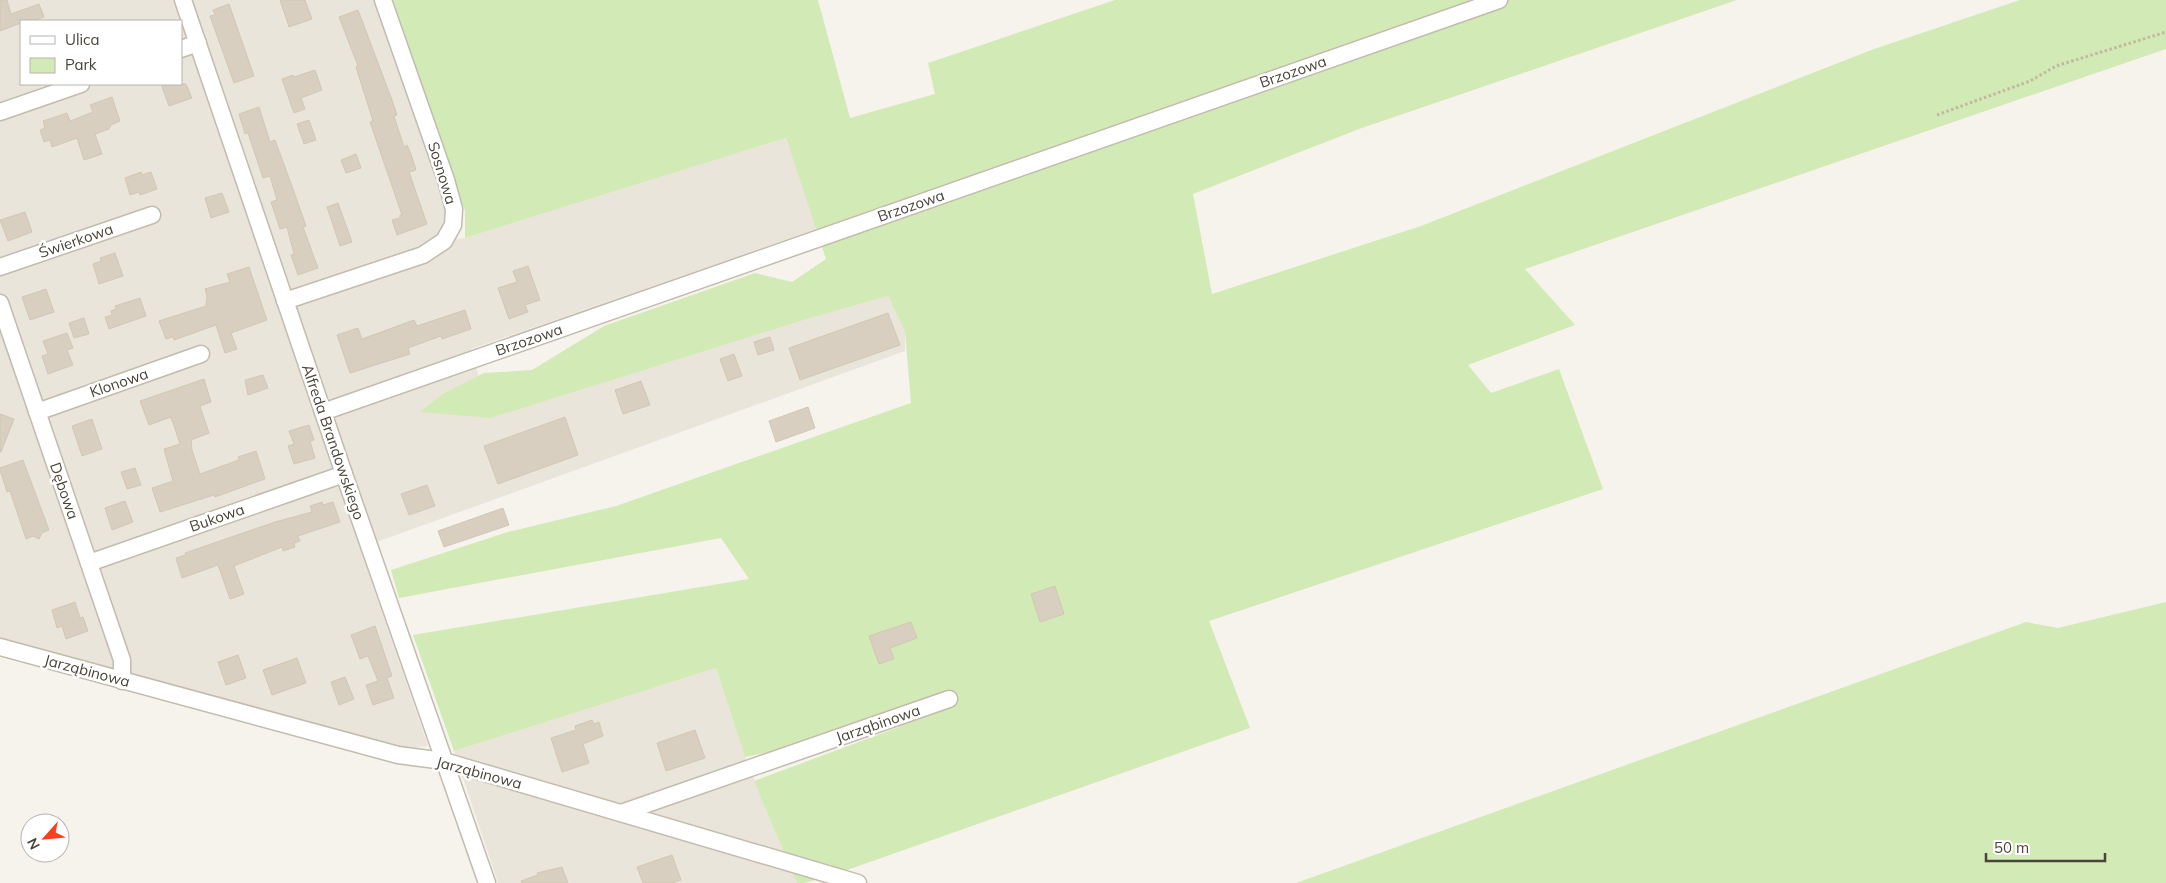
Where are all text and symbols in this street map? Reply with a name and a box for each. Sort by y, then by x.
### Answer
legend [20,20,182,85]
text: Ulica [65,30,99,49]
street label: Brzozowa [1257,51,1329,92]
text: Park [65,55,97,74]
street label: Sosnowa [424,139,461,206]
street label: Brzozowa [875,185,947,226]
street label: Świerkowa [36,219,115,262]
street label: Brzozowa [493,319,565,360]
street label: Alfreda Brandowskiego [298,362,369,522]
street label: Klonowa [87,364,151,401]
street label: Dębowa [46,460,83,522]
street label: Bukowa [187,499,247,536]
street label: Jarząbinowa [42,650,132,691]
street label: Jarząbinowa [833,700,922,747]
street label: Jarząbinowa [434,752,524,793]
north arrow [20,813,70,863]
scale bar [1986,830,2105,862]
text: N [23,835,44,853]
text: 50 m [1994,838,2029,857]

